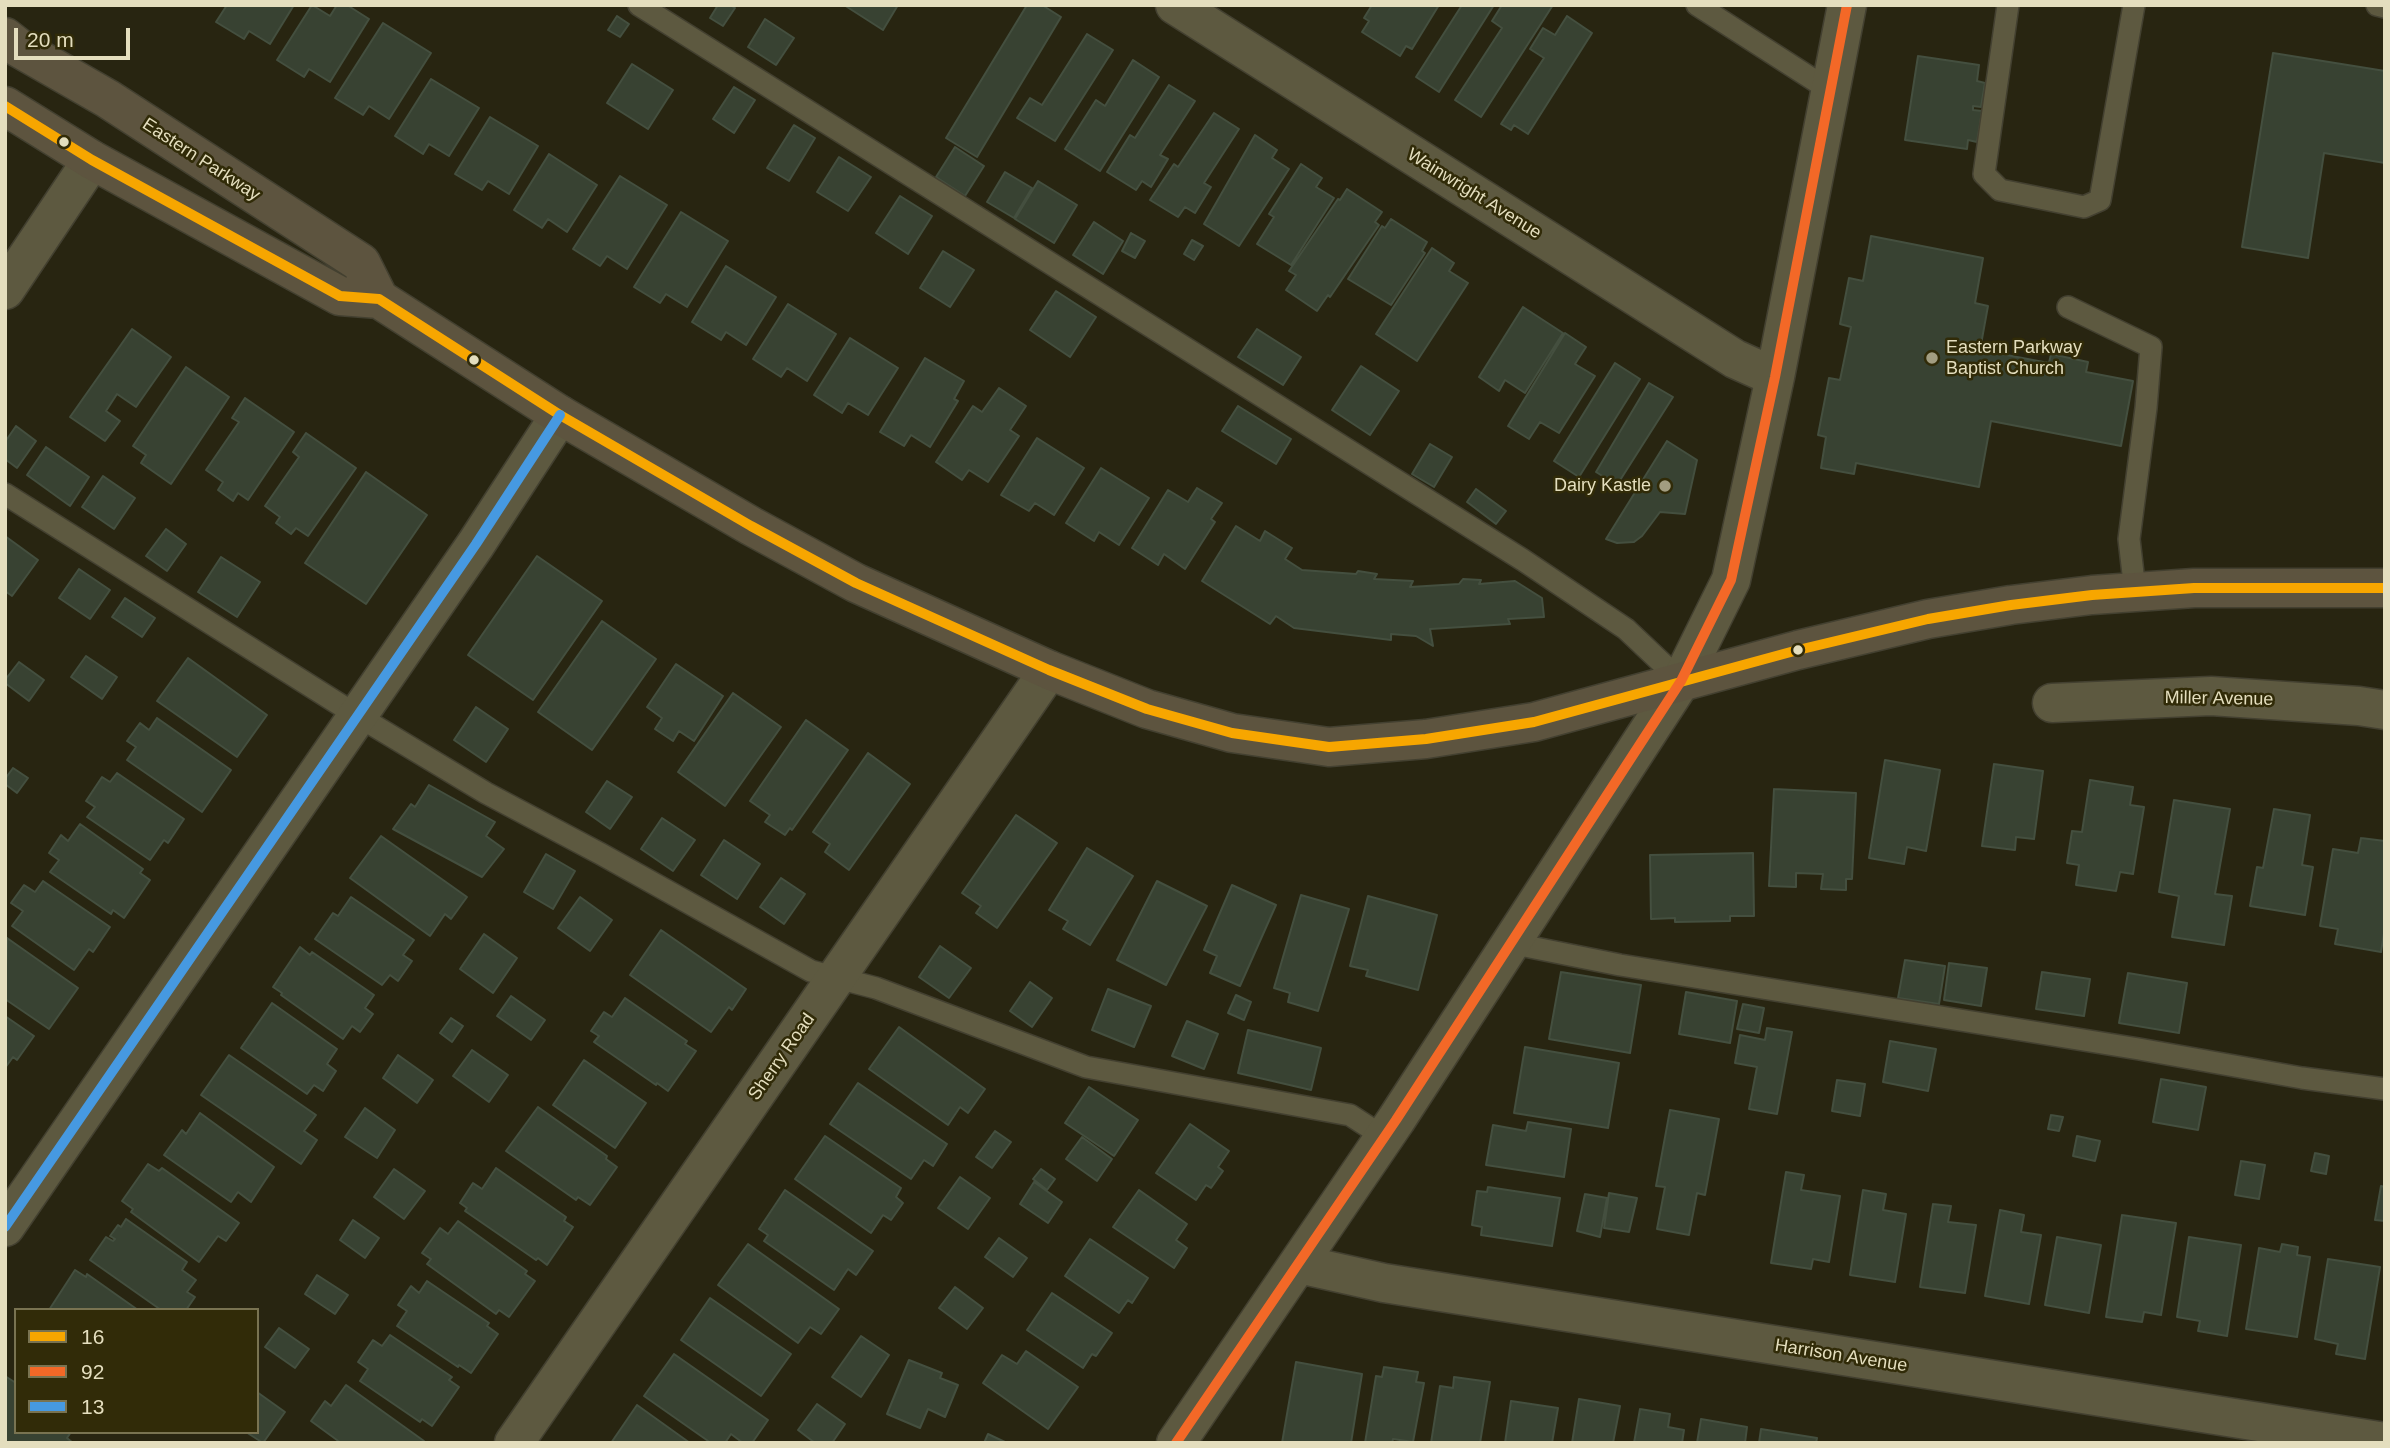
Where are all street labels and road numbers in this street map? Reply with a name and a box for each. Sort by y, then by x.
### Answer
street label: Eastern Parkway [138,114,264,206]
street label: Wainwright Avenue [1403,144,1545,244]
street label: Miller Avenue [2164,687,2274,711]
street label: Sherry Road [744,1009,820,1105]
street label: Harrison Avenue [1773,1335,1909,1377]

